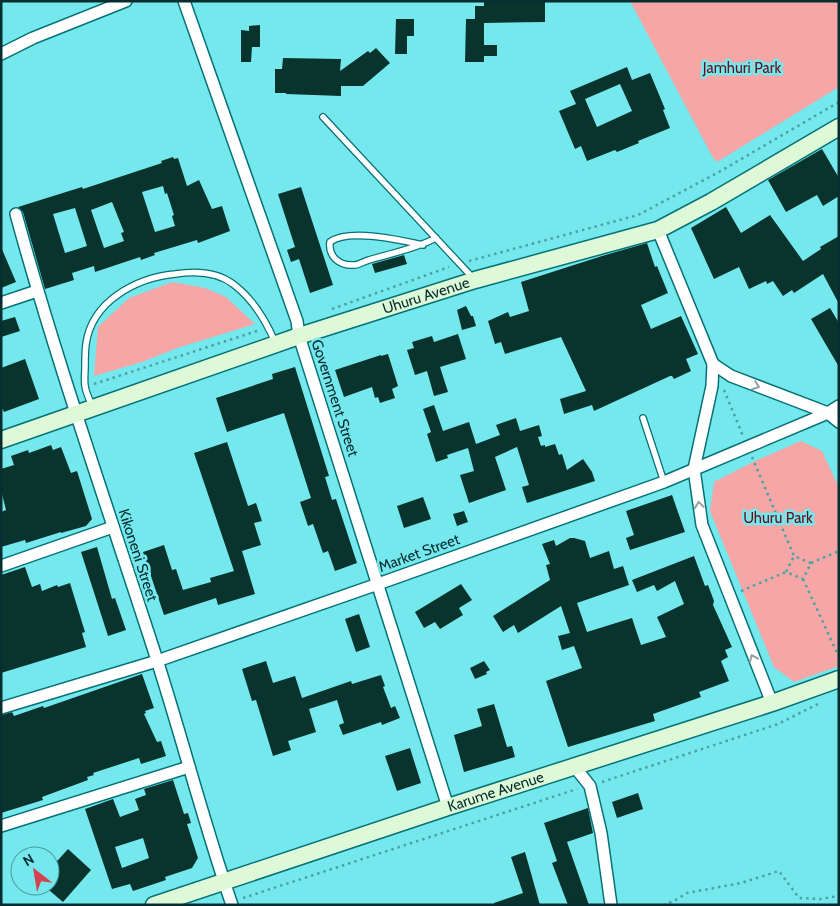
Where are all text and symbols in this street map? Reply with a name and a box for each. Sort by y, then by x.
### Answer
park label: Jamhuri Park [702,59,781,77]
street label: Uhuru Avenue [380,273,472,318]
street label: Government Street [308,337,362,459]
one-way arrow [751,380,760,390]
one-way arrow [694,501,705,509]
street label: Kikoneni Street [115,506,161,604]
park label: Uhuru Park [743,509,813,527]
street label: Market Street [376,530,462,576]
one-way arrow [749,654,760,663]
street label: Karume Avenue [445,768,546,816]
north arrow [10,846,60,896]
text: N [19,850,37,870]

